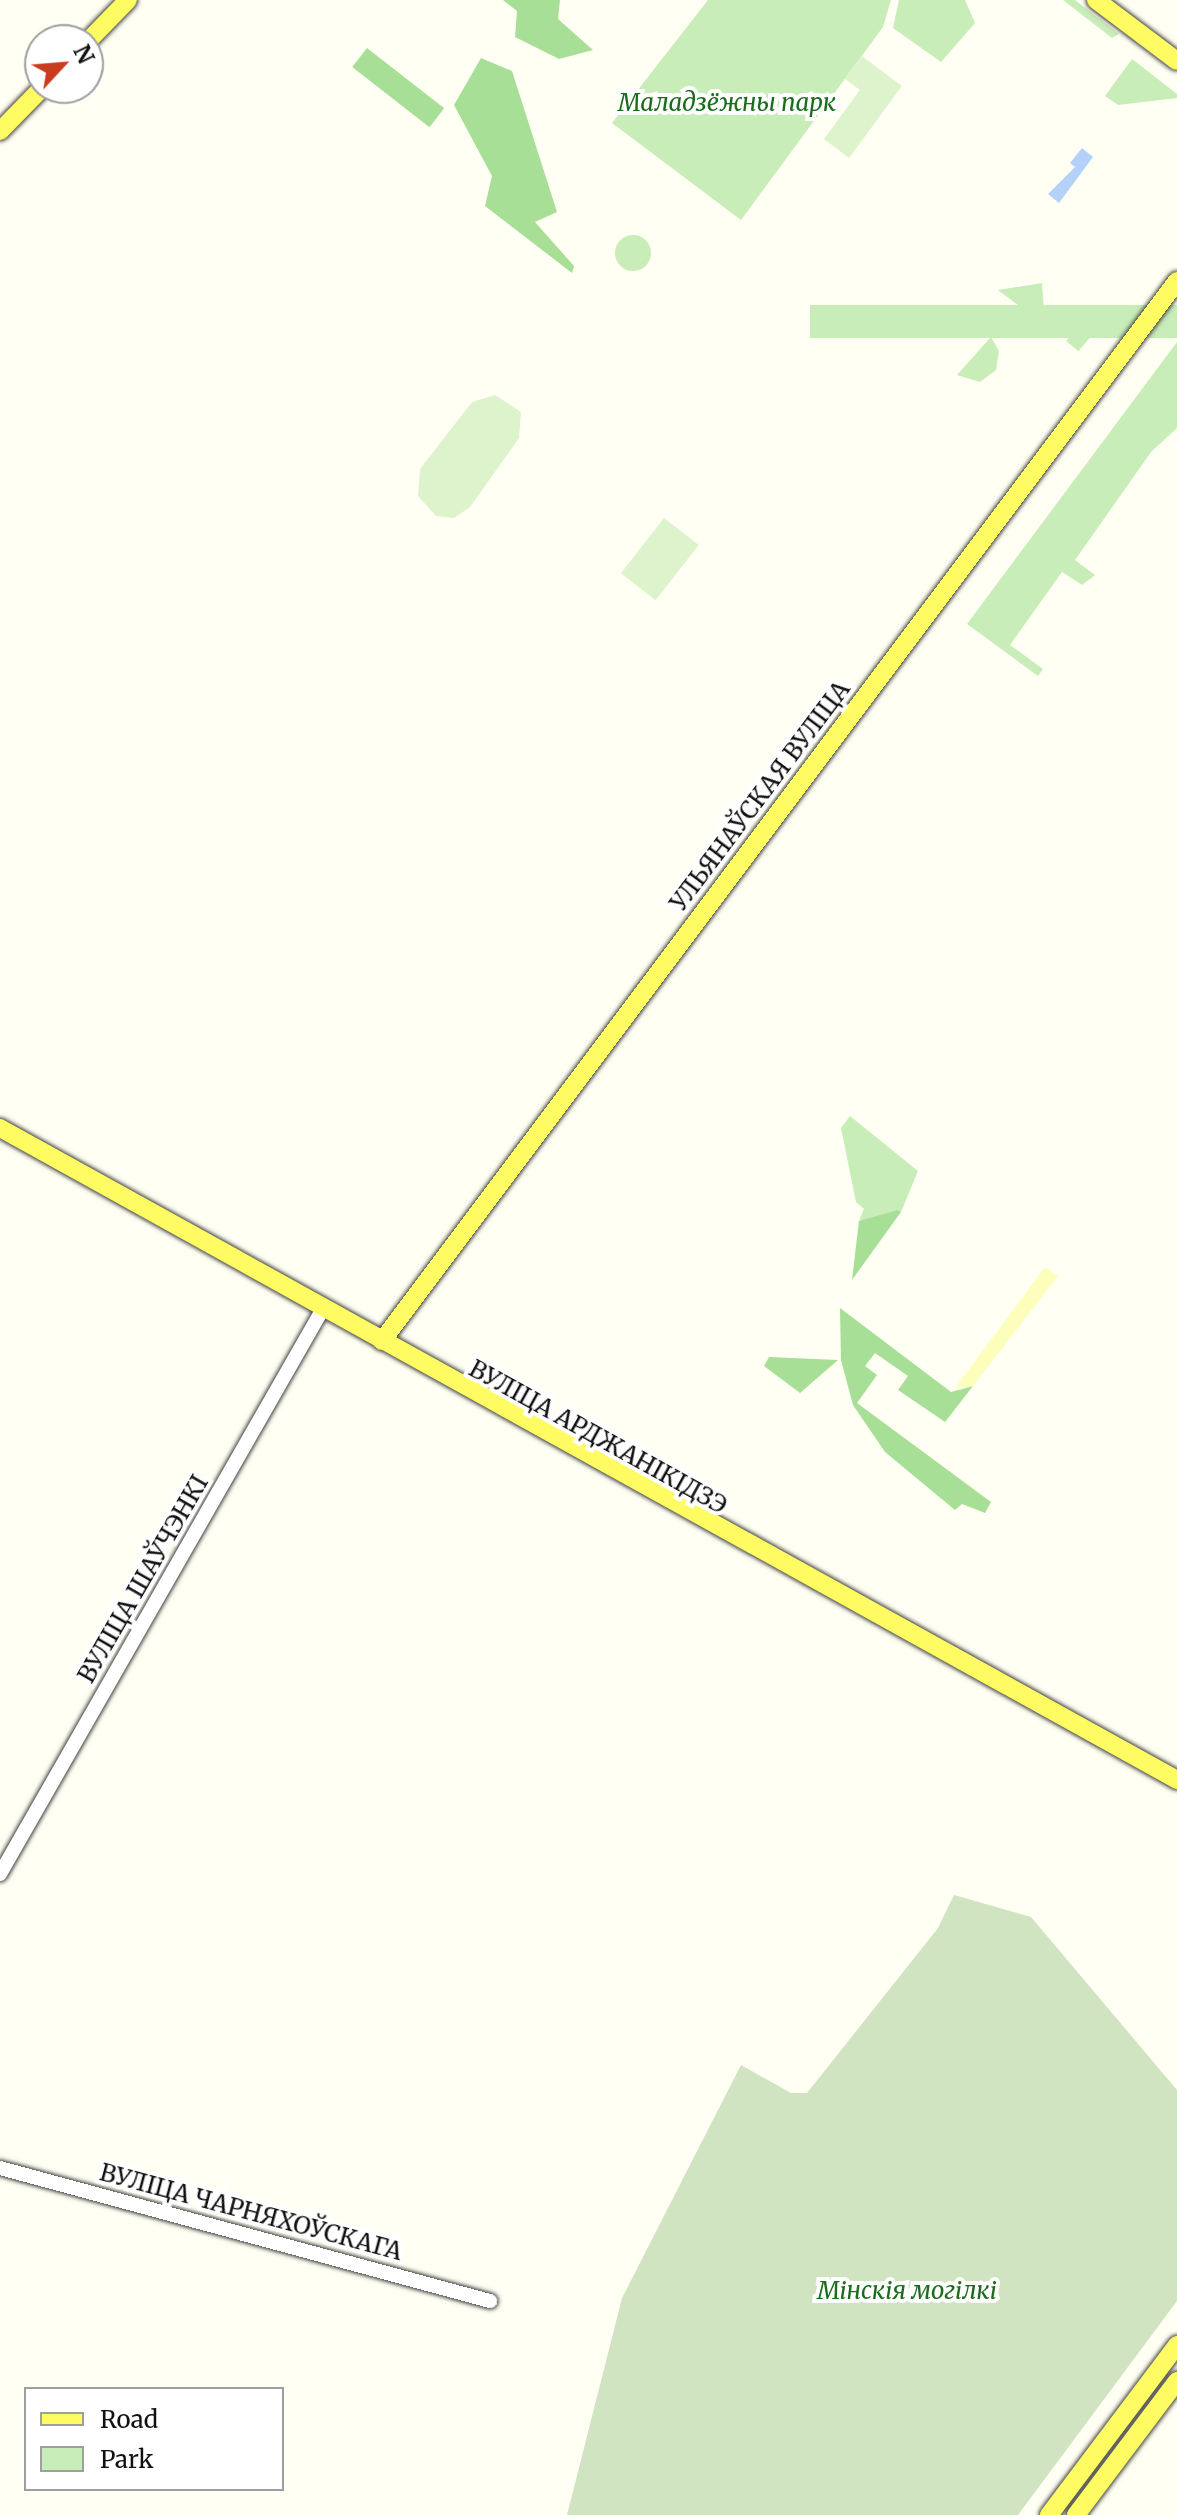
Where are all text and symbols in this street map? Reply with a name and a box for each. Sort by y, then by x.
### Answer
north arrow [24,24,104,104]
text: N [67,40,100,68]
park label: Маладзёжны парк [618,89,836,117]
street label: УЛЬЯНАЎСКАЯ ВУЛІЦА [664,675,856,917]
street label: ВУЛІЦА АРДЖАНІКІДЗЭ [464,1354,732,1520]
street label: ВУЛІЦА ШАЎЧЭНКІ [72,1470,214,1688]
street label: ВУЛІЦА ЧАРНЯХОЎСКАГА [97,2158,405,2266]
park label: Мінскія могілкі [817,2277,997,2305]
legend [24,2387,284,2491]
text: Road [100,2404,158,2435]
text: Park [100,2444,153,2475]

